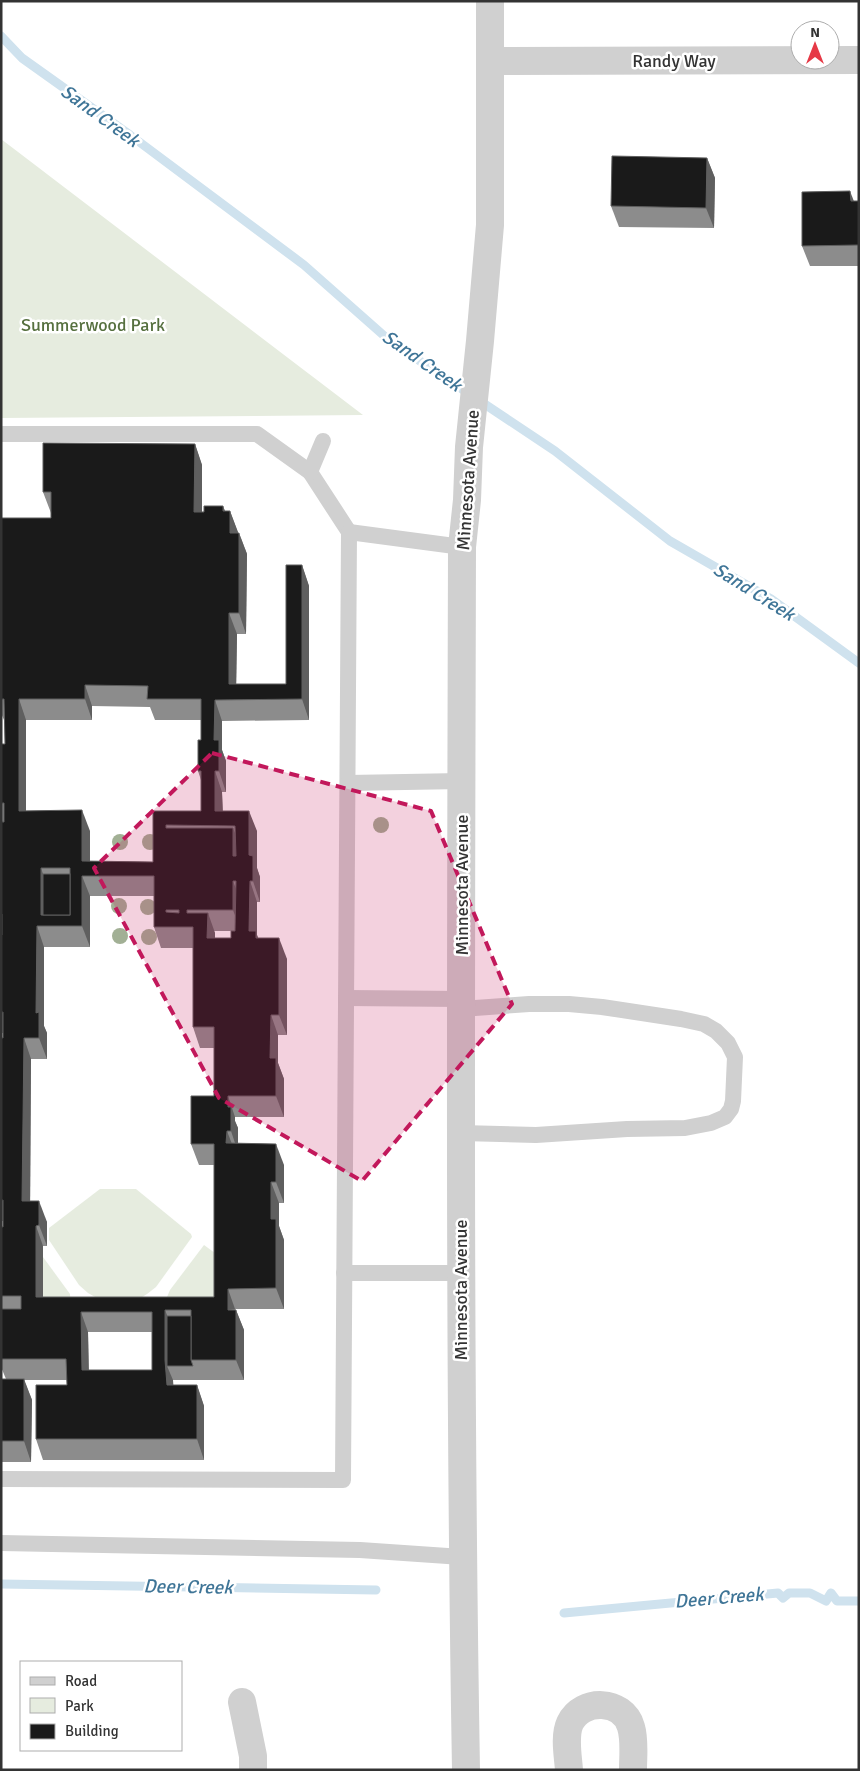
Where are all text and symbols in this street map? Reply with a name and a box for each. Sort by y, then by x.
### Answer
north arrow [790,20,840,70]
text: N [810,24,820,41]
street label: Randy Way [632,50,716,72]
water label: Sand Creek [56,79,145,153]
park label: Summerwood Park [21,314,165,336]
water label: Sand Creek [378,325,468,398]
street label: Minnesota Avenue [452,409,484,551]
water label: Sand Creek [709,558,800,627]
street label: Minnesota Avenue [451,815,473,955]
street label: Minnesota Avenue [450,1220,472,1360]
water label: Deer Creek [143,1574,234,1600]
water label: Deer Creek [674,1582,766,1614]
legend [20,1661,182,1751]
text: Road [65,1672,97,1690]
text: Park [65,1697,94,1715]
text: Building [65,1722,119,1740]

